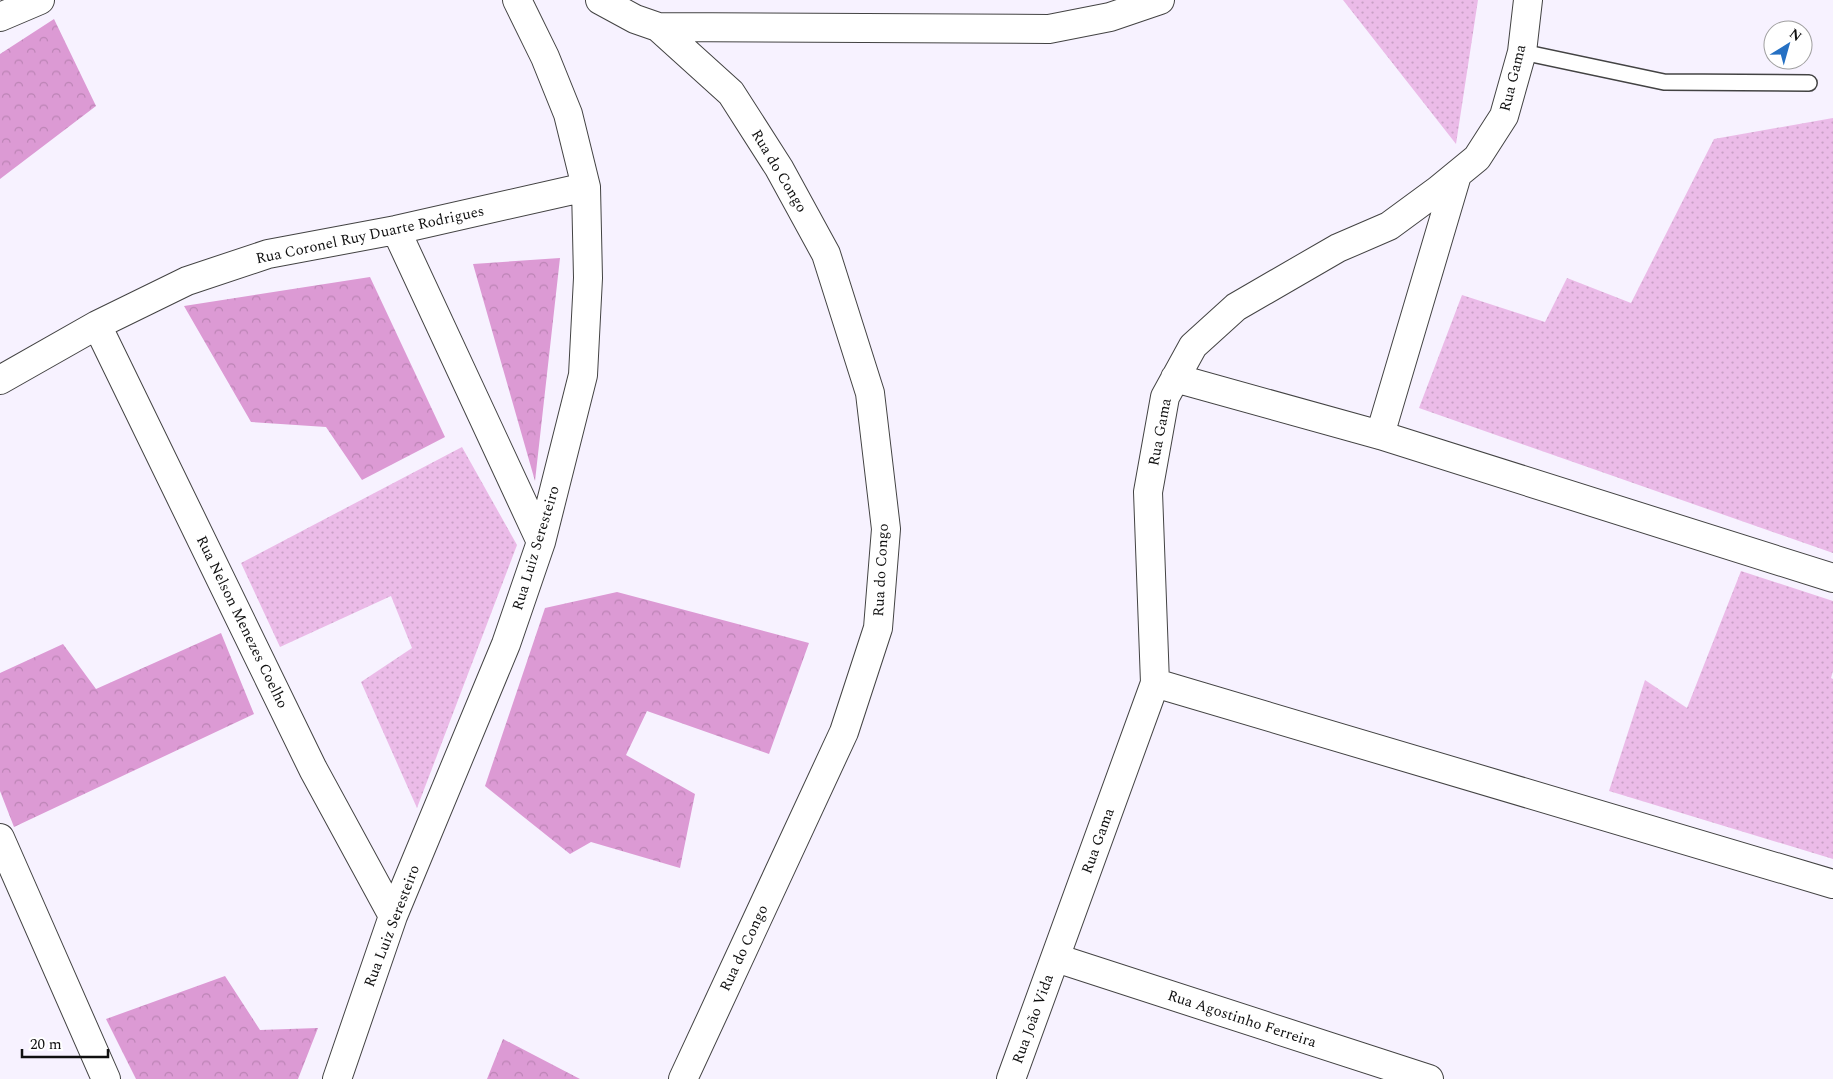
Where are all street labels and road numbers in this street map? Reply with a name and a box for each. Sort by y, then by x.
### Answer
street label: Rua Gama [1494,41,1533,114]
street label: Rua do Congo [745,125,813,217]
street label: Rua Coronel Ruy Duarte Rodrigues [254,200,486,270]
street label: Rua Gama [1142,396,1178,468]
street label: Rua Luiz Seresteiro [506,483,566,613]
street label: Rua do Congo [867,523,895,617]
street label: Rua Nelson Menezes Coelho [190,532,294,712]
street label: Rua Gama [1075,804,1121,877]
street label: Rua Luiz Seresteiro [358,861,426,991]
street label: Rua do Congo [714,901,774,995]
street label: Rua João Vida [1006,970,1060,1067]
street label: Rua Agostinho Ferreira [1165,984,1320,1054]

